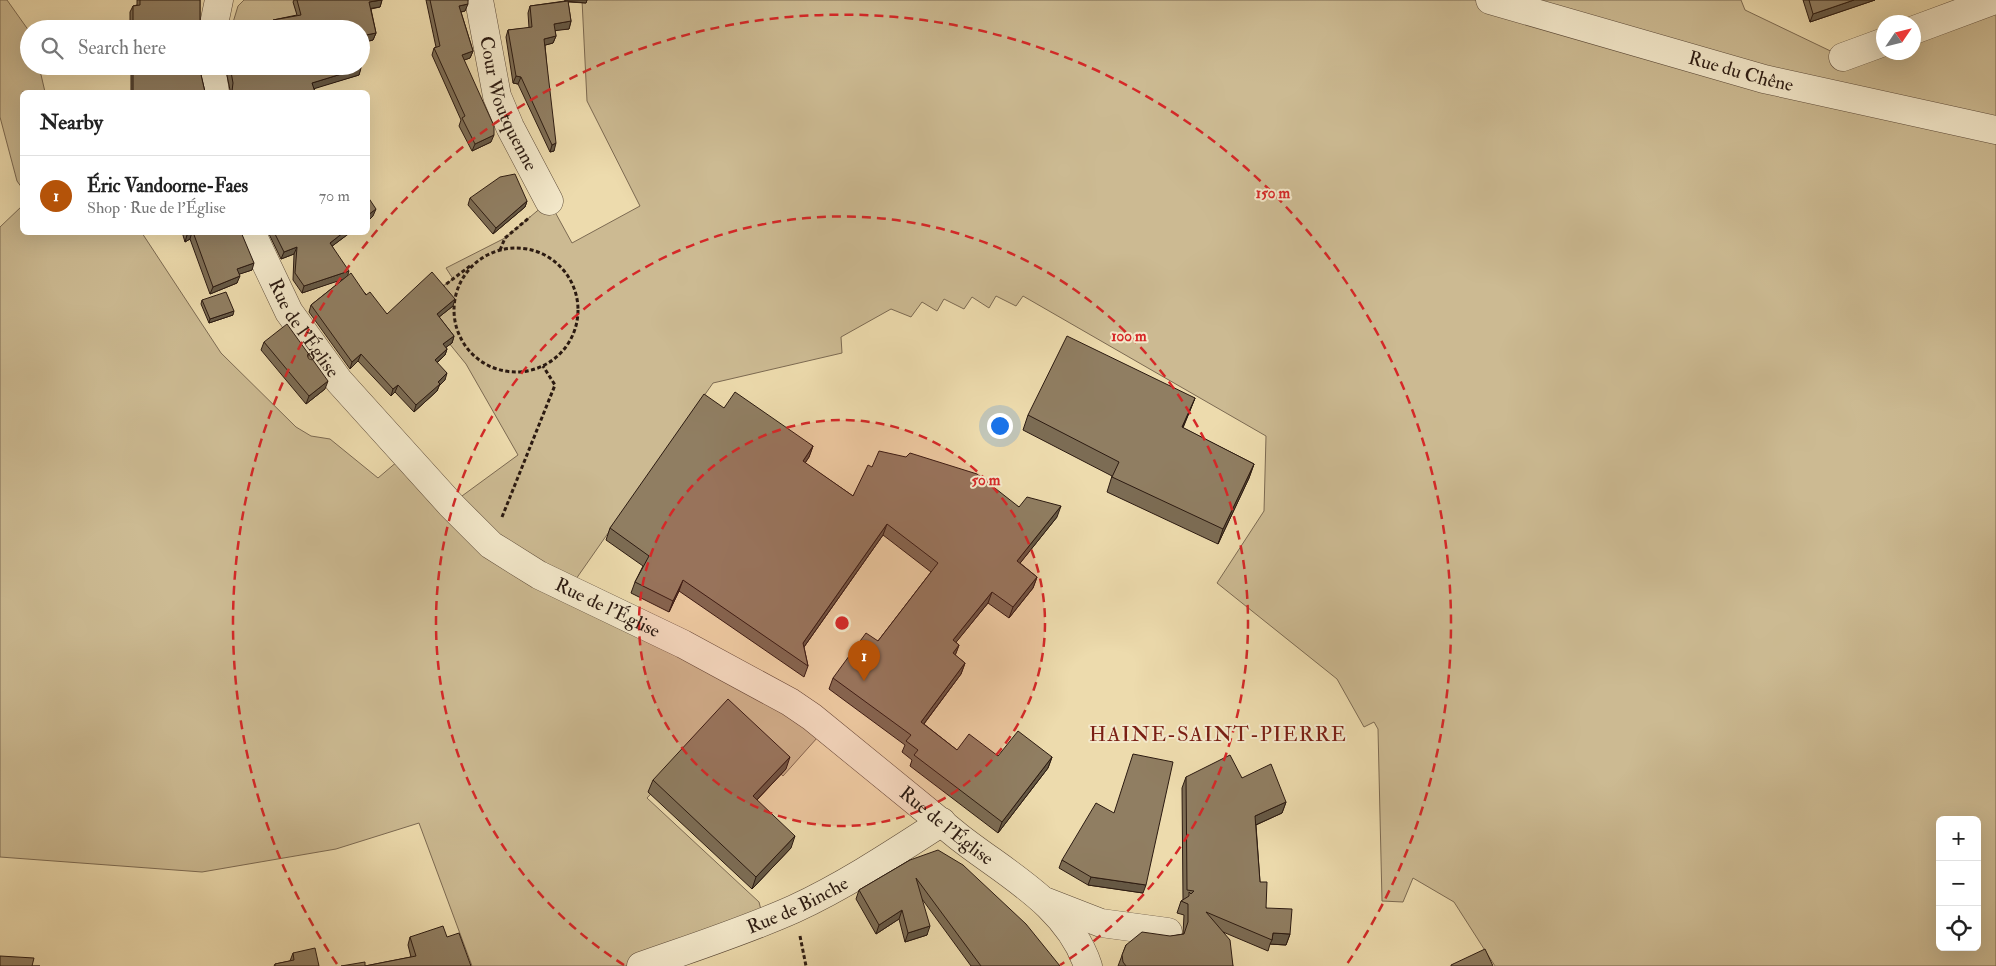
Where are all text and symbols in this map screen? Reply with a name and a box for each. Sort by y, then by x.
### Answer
north arrow [1876,15,1921,60]
search box [20,20,370,75]
icon: search [38,34,66,62]
street label: Cour Woutquenne [474,34,543,175]
text: Search here [78,36,166,60]
street label: Rue du Chêne [1686,46,1796,97]
text: Nearby [40,109,103,136]
text: Éric Vandoorne-Faes [87,174,248,198]
text: 150 m [1256,184,1290,203]
text: 1 [53,186,59,206]
text: 70 m [319,186,350,206]
text: Shop · Rue de l'Église [87,198,226,218]
street label: Rue de l'Église [263,275,345,382]
text: 100 m [1111,327,1147,346]
your location [987,413,1013,439]
text: 50 m [972,471,1001,490]
street label: Rue de l'Église [551,572,664,643]
centre of rings [833,614,851,632]
pin: 1 [848,640,880,681]
district label: HAINE-SAINT-PIERRE [1089,721,1347,748]
street label: Rue de l'Église [894,781,998,870]
map controls [1936,816,1981,951]
button: + [1936,816,1981,861]
button: − [1936,861,1981,906]
street label: Rue de Binche [743,871,853,939]
button: locate [1936,906,1981,951]

